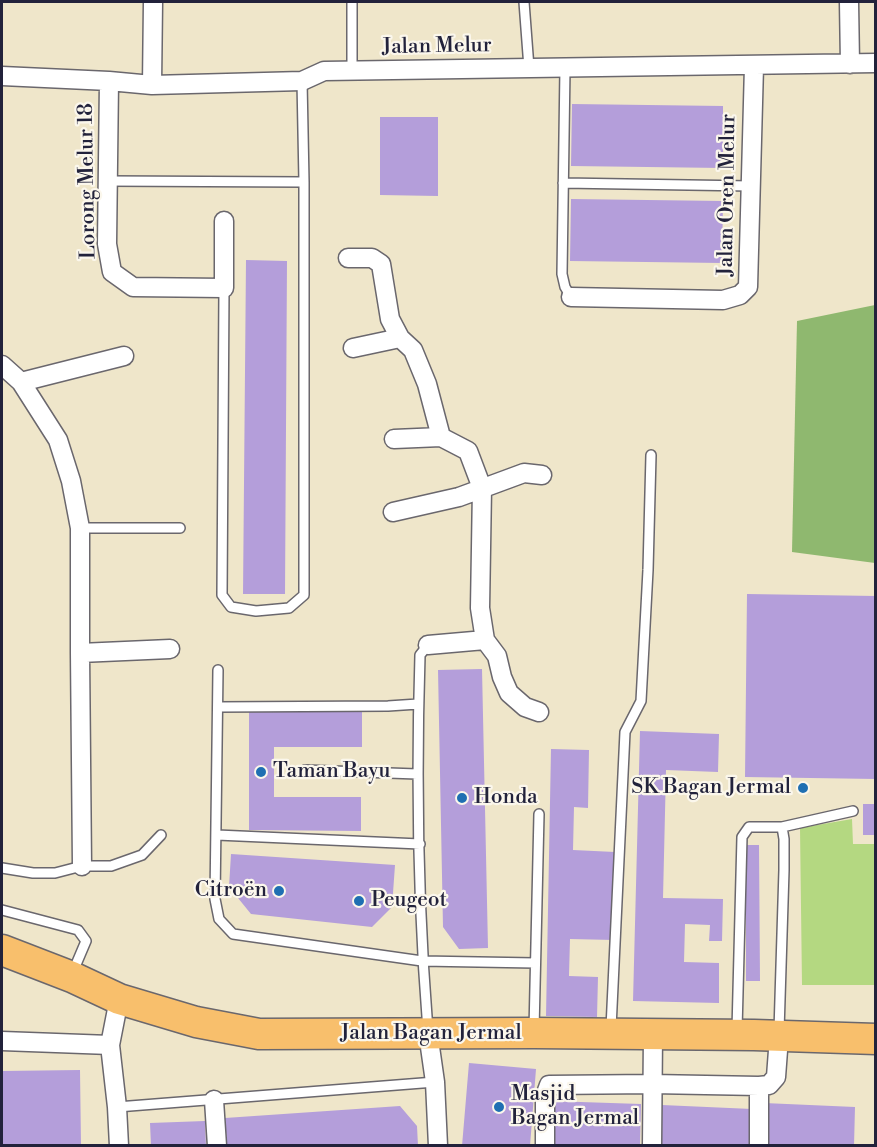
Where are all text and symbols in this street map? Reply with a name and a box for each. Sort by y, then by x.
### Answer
street label: Jalan Melur [382,33,492,61]
street label: Lorong Melur 18 [74,103,102,259]
street label: Jalan Oren Melur [714,114,742,276]
place label: Taman Bayu [273,759,390,785]
marker: Taman Bayu [254,765,268,779]
place label: SK Bagan Jermal [631,775,791,801]
marker: SK Bagan Jermal [796,781,810,795]
place label: Honda [474,785,538,811]
marker: Honda [455,791,469,805]
place label: Citroën [195,878,267,904]
marker: Citroën [272,884,286,898]
place label: Peugeot [371,888,447,914]
marker: Peugeot [352,894,366,908]
street label: Jalan Bagan Jermal [340,1021,522,1047]
place label: Masjid Bagan Jermal [511,1082,639,1132]
marker: Masjid Bagan Jermal [492,1100,506,1114]

